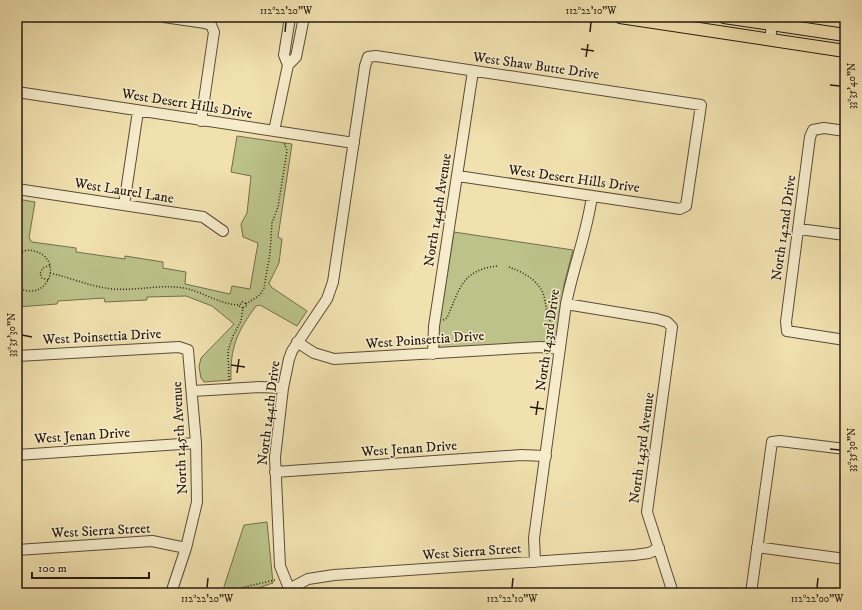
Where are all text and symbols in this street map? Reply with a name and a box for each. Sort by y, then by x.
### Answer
text: 112°22'20"W [260,5,313,17]
text: 112°22'10"W [566,5,617,17]
street label: West Shaw Butte Drive [471,48,600,84]
text: 33°35'40"N [846,63,858,109]
street label: West Desert Hills Drive [119,85,254,123]
street label: North 144th Avenue [420,152,456,268]
street label: West Desert Hills Drive [506,161,641,197]
street label: West Laurel Lane [72,174,175,208]
street label: North 142nd Drive [768,174,800,282]
street label: North 143rd Drive [532,288,564,392]
text: 33°35'30"N [6,313,18,357]
street label: West Poinsettia Drive [41,325,162,349]
street label: West Poinsettia Drive [364,327,485,353]
street label: North 144th Drive [254,359,284,466]
street label: North 145th Avenue [168,381,192,495]
street label: North 143rd Avenue [625,391,659,505]
street label: West Jenan Drive [32,424,131,448]
text: 33°35'30"N [846,428,858,472]
street label: West Jenan Drive [359,437,458,461]
street label: West Sierra Street [50,519,152,543]
street label: West Sierra Street [421,540,523,565]
scale bar [32,554,149,580]
text: 100 m [38,561,67,576]
text: 112°22'20"W [181,593,234,605]
text: 112°22'10"W [487,593,538,605]
text: 112°22'00"W [791,593,844,605]

